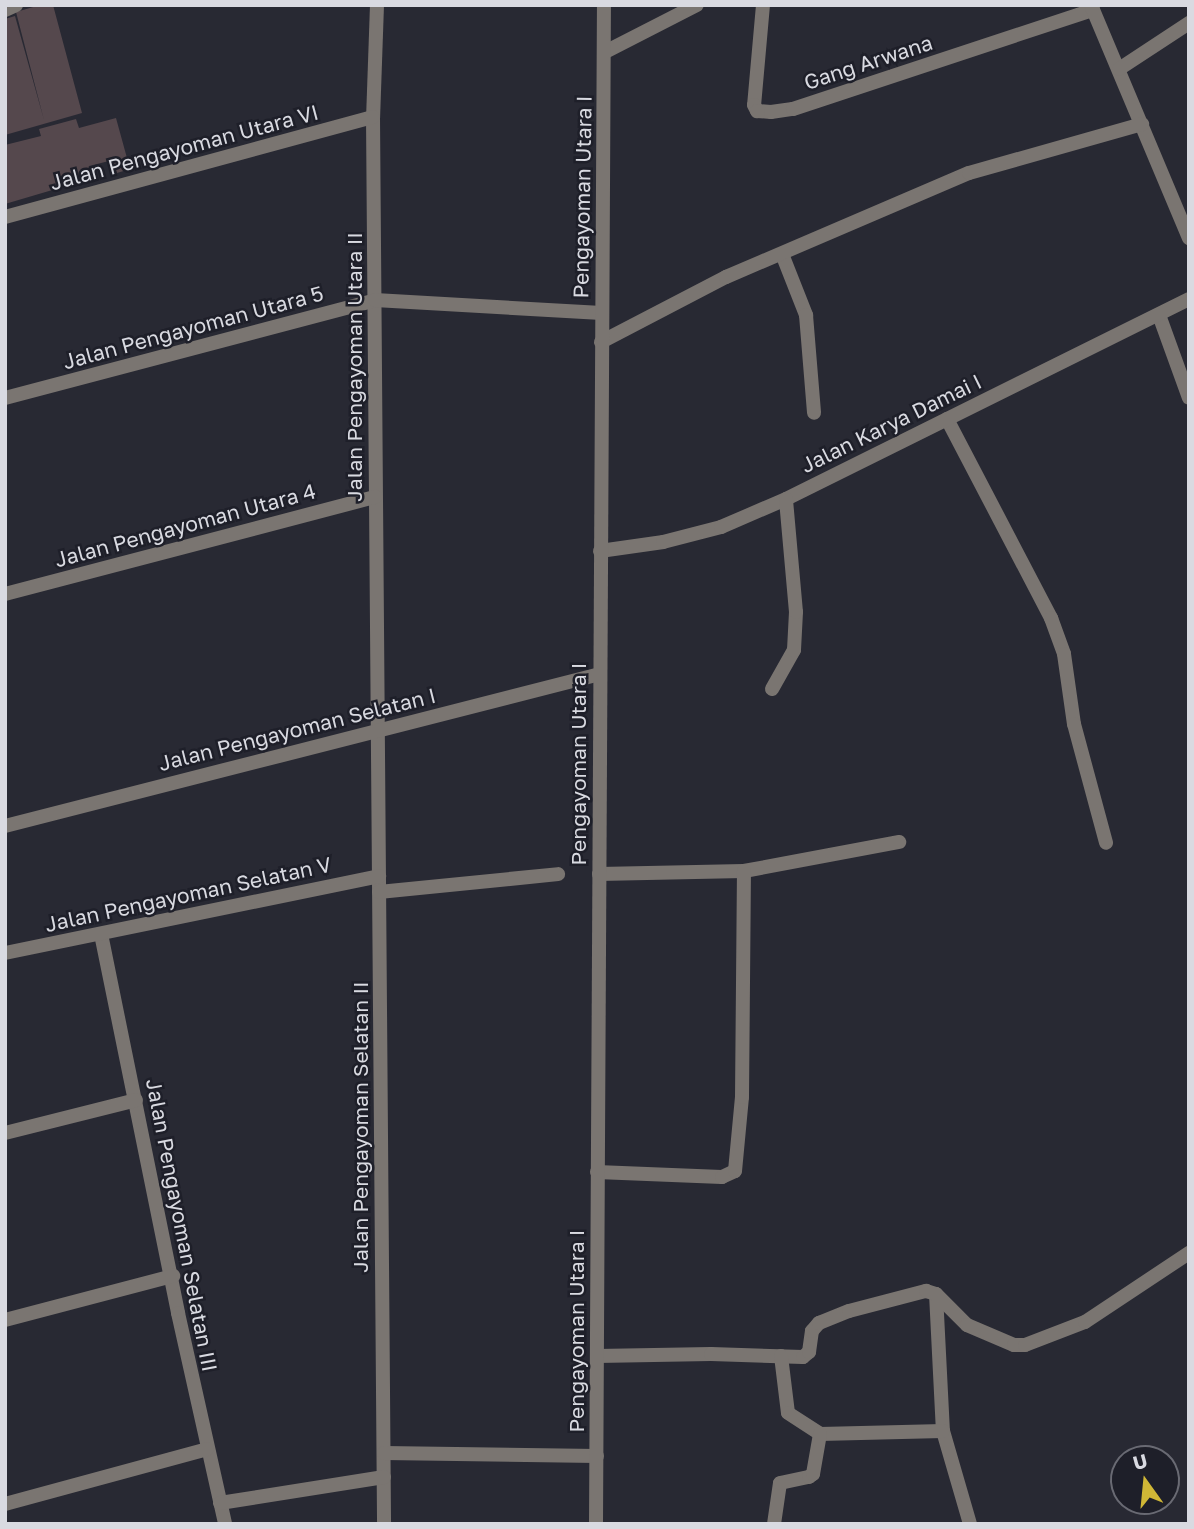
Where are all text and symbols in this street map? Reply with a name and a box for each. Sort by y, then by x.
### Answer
street label: Gang Arwana [801,29,935,95]
street label: Pengayoman Utara I [568,95,596,299]
street label: Jalan Pengayoman Utara VI [47,99,321,195]
street label: Jalan Pengayoman Utara II [341,232,367,502]
street label: Jalan Pengayoman Utara 5 [60,280,326,374]
street label: Jalan Karya Damai I [797,368,985,478]
street label: Jalan Pengayoman Utara 4 [52,478,318,572]
street label: Pengayoman Utara I [565,663,591,865]
street label: Jalan Pengayoman Selatan I [156,682,438,776]
street label: Jalan Pengayoman Selatan V [42,851,334,937]
street label: Jalan Pengayoman Selatan II [347,981,373,1273]
street label: Jalan Pengayoman Selatan III [141,1076,223,1374]
street label: Pengayoman Utara I [563,1230,589,1432]
north arrow [1110,1445,1180,1515]
text: U [1130,1448,1150,1474]

